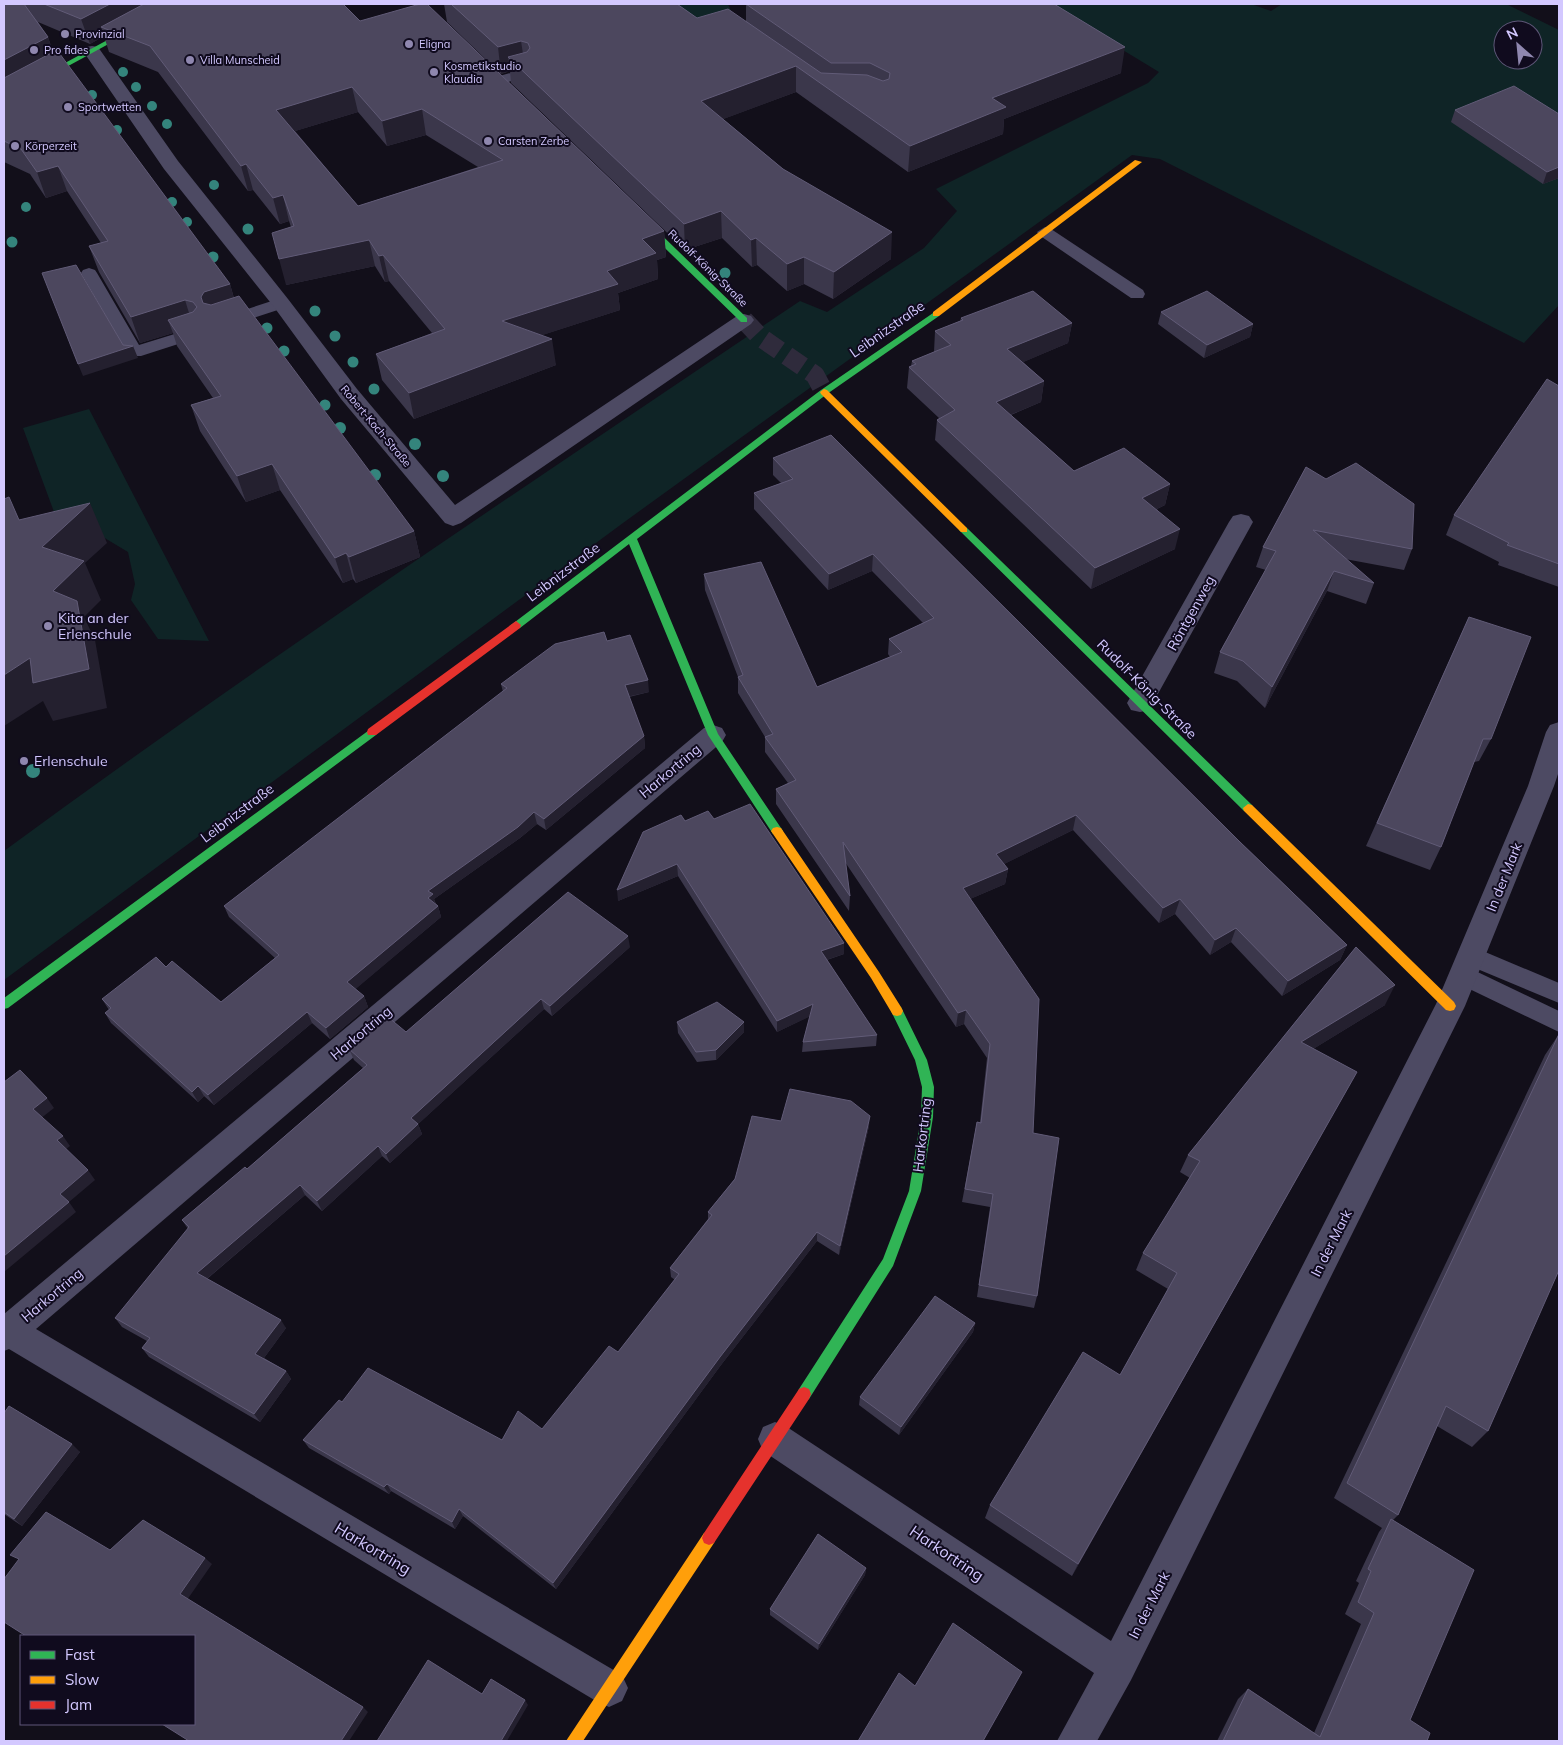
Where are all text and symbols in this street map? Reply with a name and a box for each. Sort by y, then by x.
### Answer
north arrow [1493,20,1543,70]
text: N [1503,23,1521,44]
place label: Provinzial [75,27,125,41]
marker: Provinzial [59,28,71,40]
place label: Eligna [419,37,450,51]
marker: Eligna [403,38,415,50]
place label: Pro fides [44,43,88,57]
marker: Pro fides [28,44,40,56]
place label: Villa Munscheid [200,53,280,67]
marker: Villa Munscheid [184,54,196,66]
place label: Kosmetikstudio Klaudia [444,59,521,86]
marker: Kosmetikstudio Klaudia [428,66,440,78]
place label: Sportwetten [78,100,141,114]
marker: Sportwetten [62,101,74,113]
place label: Carsten Zerbe [498,134,569,148]
marker: Carsten Zerbe [482,135,494,147]
place label: Körperzeit [25,139,77,153]
marker: Körperzeit [9,140,21,152]
street label: Rudolf-König-Straße [665,226,751,310]
street label: Leibnizstraße [846,297,928,361]
street label: Robert-Koch-Straße [338,382,414,470]
street label: Leibnizstraße [523,539,603,605]
street label: Röntgenweg [1163,572,1219,654]
place label: Kita an der Erlenschule [58,609,132,643]
marker: Kita an der Erlenschule [42,620,54,632]
street label: Rudolf-König-Straße [1093,635,1201,743]
street label: Harkortring [636,740,704,802]
place label: Erlenschule [34,752,108,770]
marker: Erlenschule [18,755,30,767]
street label: Leibnizstraße [197,780,277,846]
street label: In der Mark [1482,839,1526,914]
street label: Harkortring [327,1002,395,1064]
street label: Harkortring [909,1097,935,1173]
street label: In der Mark [1306,1206,1356,1280]
street label: Harkortring [18,1264,86,1326]
street label: Harkortring [331,1517,415,1579]
street label: Harkortring [906,1521,988,1585]
street label: In der Mark [1124,1568,1174,1642]
legend [20,1635,195,1725]
text: Fast [65,1645,95,1664]
text: Slow [65,1670,99,1689]
text: Jam [65,1695,92,1714]

